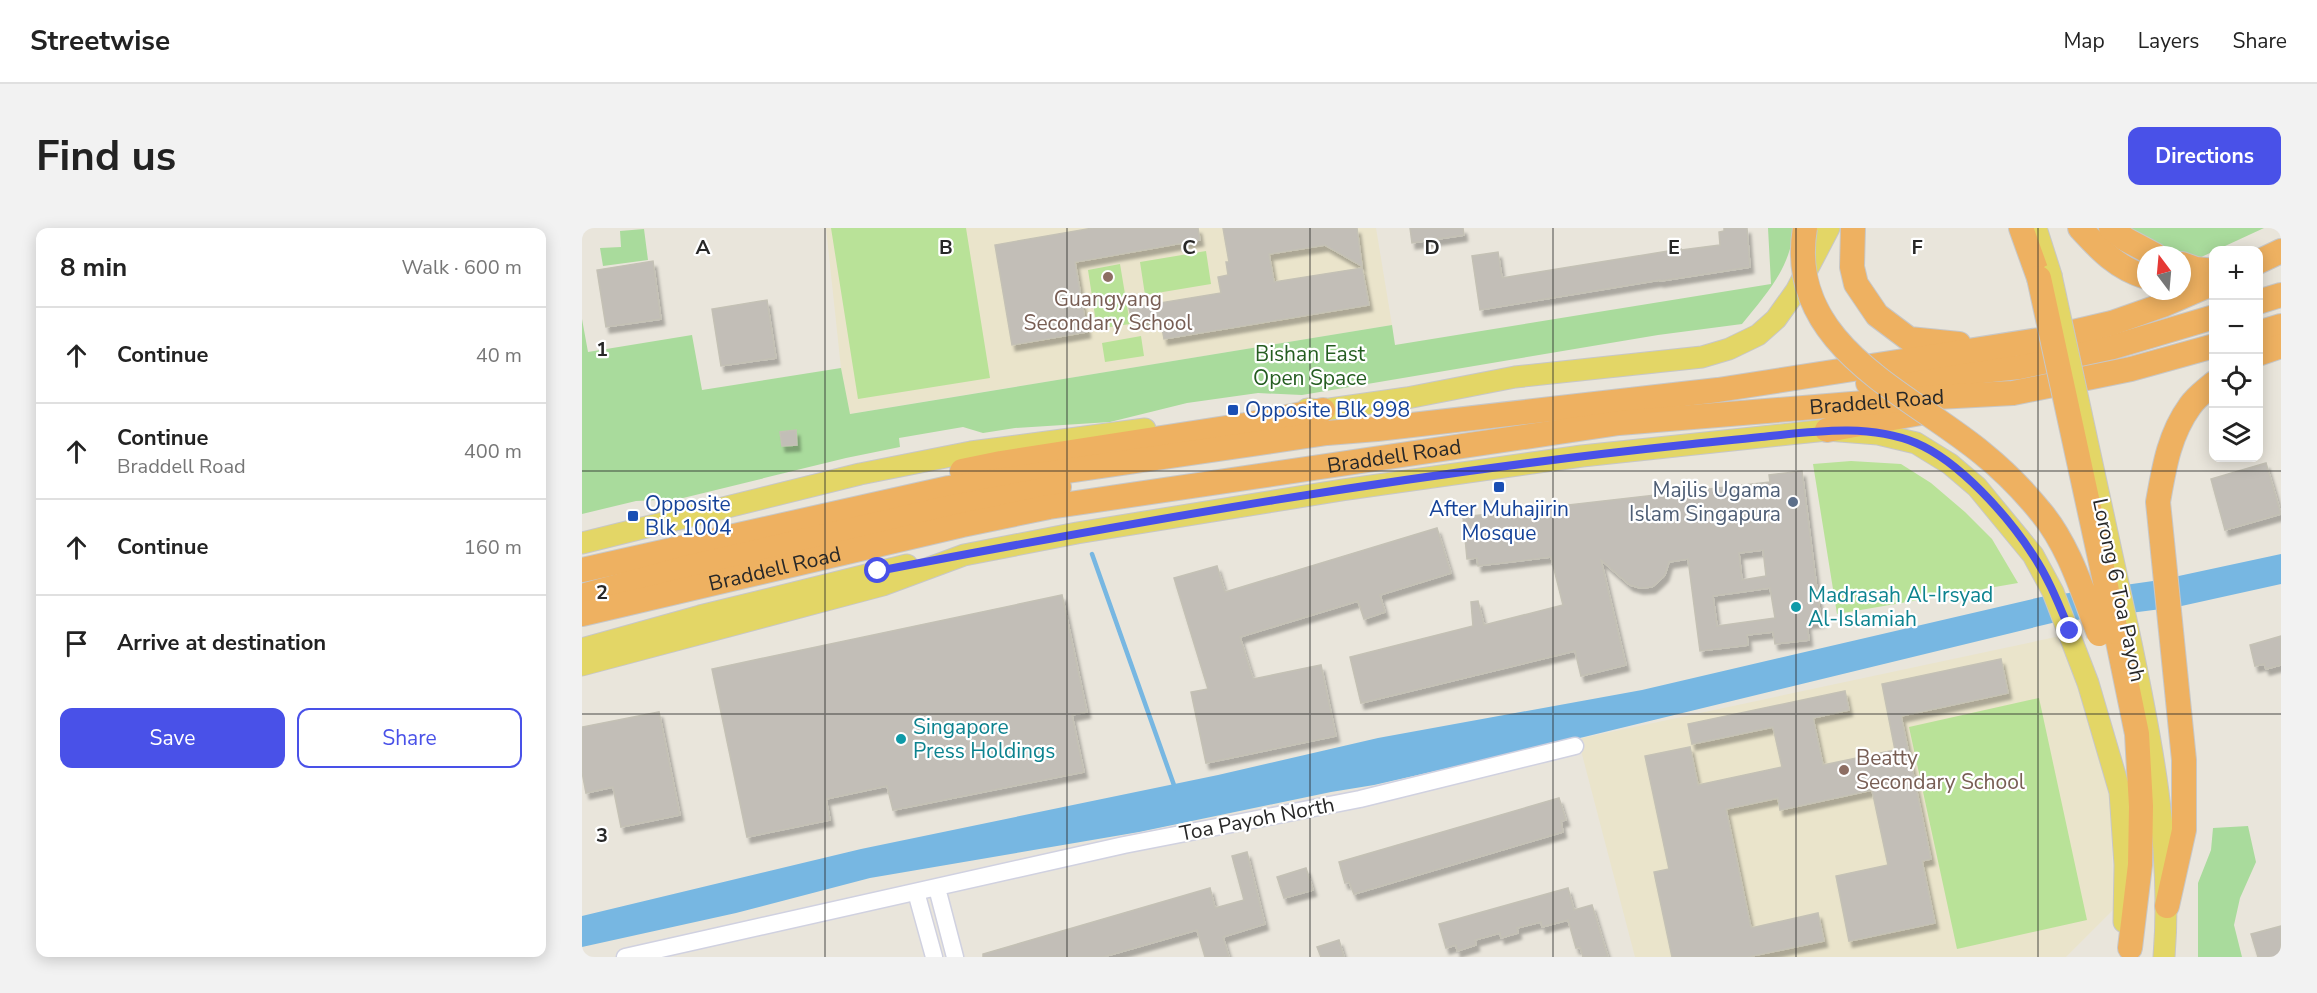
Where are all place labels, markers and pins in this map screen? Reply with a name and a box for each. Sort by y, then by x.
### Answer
marker: Guangyang Secondary School [1101,270,1115,284]
place label: Guangyang Secondary School [1023,285,1193,337]
place label: Opposite Blk 998 [1245,396,1410,424]
marker: Opposite Blk 998 [1226,403,1240,417]
place label: Majlis Ugama Islam Singapura [1629,476,1781,528]
marker: After Muhajirin Mosque [1492,480,1506,494]
place label: Opposite Blk 1004 [645,490,732,542]
place label: After Muhajirin Mosque [1429,495,1569,547]
marker: Majlis Ugama Islam Singapura [1786,495,1800,509]
marker: Opposite Blk 1004 [626,509,640,523]
place label: Madrasah Al-Irsyad Al-Islamiah [1808,581,1993,633]
marker: Madrasah Al-Irsyad Al-Islamiah [1789,600,1803,614]
place label: Singapore Press Holdings [913,713,1055,765]
marker: Singapore Press Holdings [894,732,908,746]
place label: Beatty Secondary School [1856,744,2026,796]
marker: Beatty Secondary School [1837,763,1851,777]

